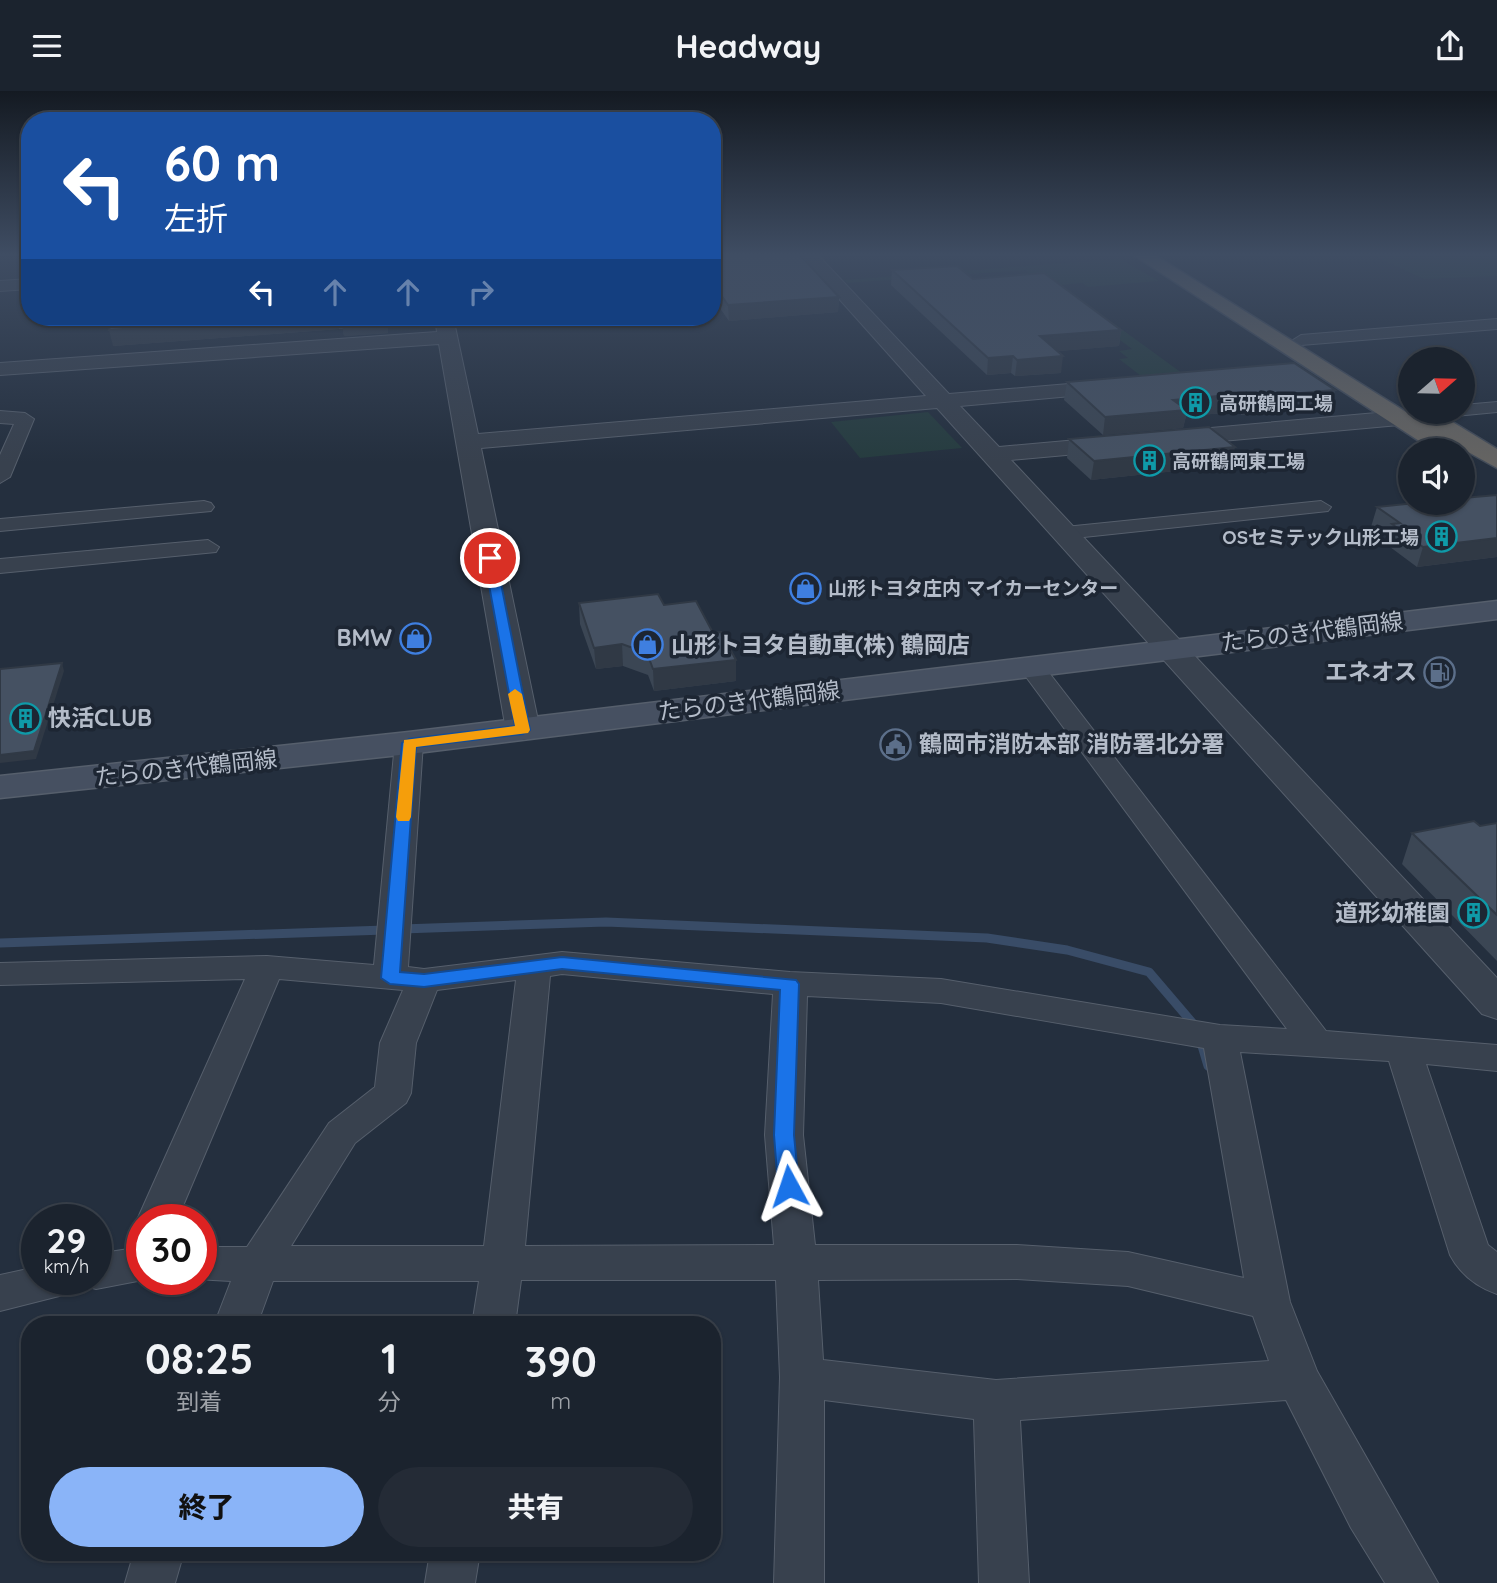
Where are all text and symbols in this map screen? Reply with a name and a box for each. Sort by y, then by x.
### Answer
text: Headway [676,26,821,66]
icon: menu [28,27,66,65]
icon: share [1431,27,1469,65]
text: 60 m [164,132,280,193]
icon: left [49,140,140,231]
text: 左折 [164,198,228,238]
icon: left [243,273,281,311]
icon: ahead [316,273,354,311]
icon: ahead [389,273,427,311]
icon: right [462,273,500,311]
north arrow [1398,347,1475,423]
map controls [1398,347,1475,515]
building icon: 高研鶴岡工場 [1179,386,1213,420]
place label: 高研鶴岡工場 [1219,391,1333,415]
button: sound [1398,438,1475,515]
building icon: 高研鶴岡東工場 [1132,444,1166,478]
place label: 高研鶴岡東工場 [1172,449,1305,473]
building icon: OSセミテック山形工場 [1425,520,1459,554]
place label: OSセミテック山形工場 [1222,525,1419,549]
pin [460,528,520,588]
icon: arrive [471,539,509,577]
shop icon: 山形トヨタ庄内 マイカーセンター [788,571,822,605]
place label: 山形トヨタ庄内 マイカーセンター [828,576,1118,600]
street label: たらのき代鶴岡線 [1219,606,1405,657]
shop icon: BMW [398,621,432,655]
place label: BMW [336,623,392,652]
shop icon: 山形トヨタ自動車(株) 鶴岡店 [631,628,665,662]
place label: 山形トヨタ自動車(株) 鶴岡店 [671,630,970,659]
fuel station icon: エネオス [1423,655,1457,689]
place label: エネオス [1325,657,1417,686]
street label: たらのき代鶴岡線 [656,675,842,726]
building icon: 快活CLUB [8,701,42,735]
place label: 快活CLUB [48,703,152,732]
public building icon: 鶴岡市消防本部 消防署北分署 [879,727,913,761]
place label: 鶴岡市消防本部 消防署北分署 [919,729,1224,758]
street label: たらのき代鶴岡線 [93,744,279,792]
building icon: 道形幼稚園 [1456,896,1490,930]
place label: 道形幼稚園 [1335,898,1450,927]
position arrow [752,1149,826,1223]
speed limit sign: 30 [126,1204,217,1295]
text: 29 [47,1218,86,1262]
text: km/h [44,1255,89,1278]
text: 08:25 [145,1332,253,1385]
text: 1 [381,1332,397,1385]
text: 390 [525,1335,597,1388]
text: m [550,1386,571,1415]
text: 到着 [176,1387,222,1416]
text: 分 [378,1387,401,1416]
button: 終了 [49,1467,364,1547]
button: 共有 [378,1467,693,1547]

